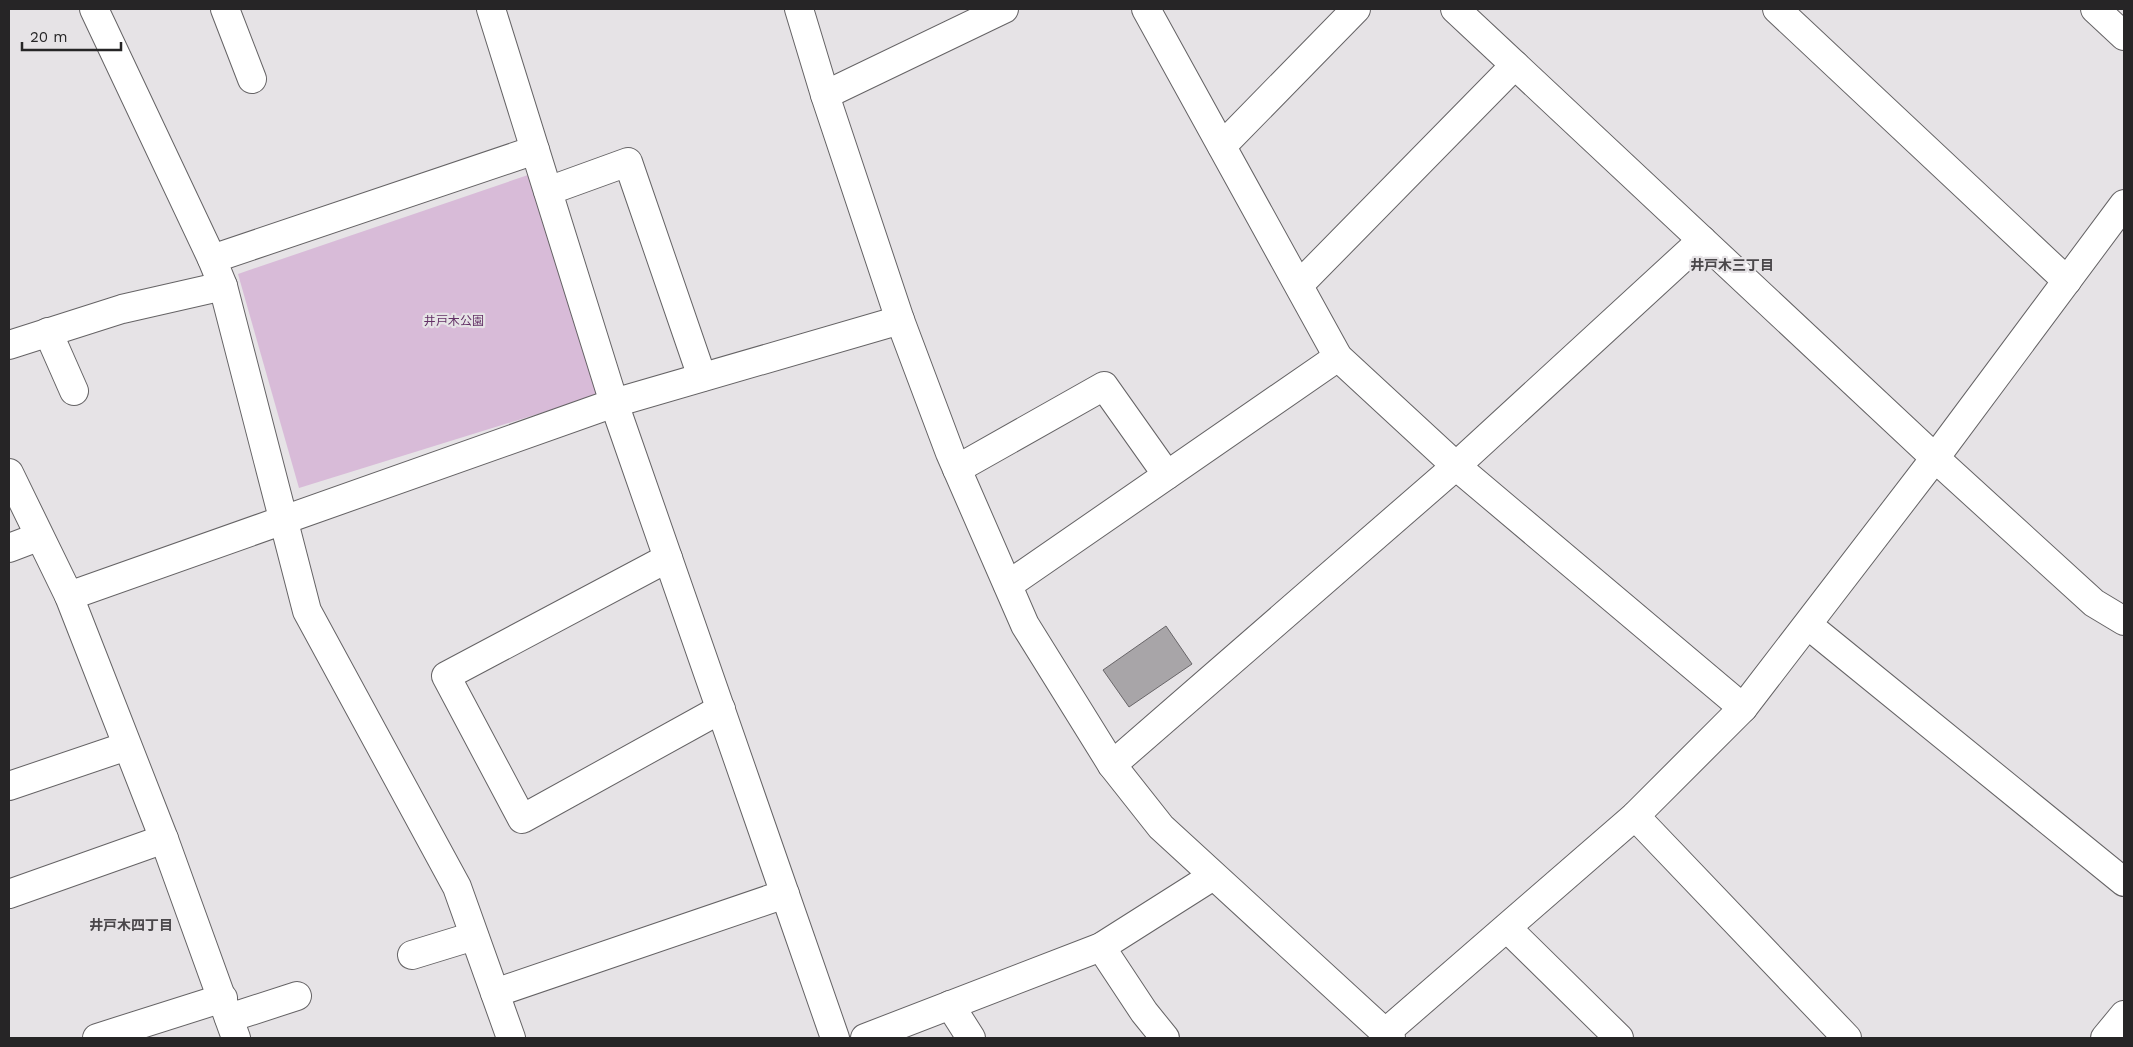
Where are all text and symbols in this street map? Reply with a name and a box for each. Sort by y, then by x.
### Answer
scale bar [22,20,121,52]
text: 20 m [30,28,68,46]
district label: 井戸木三丁目 [1690,257,1774,273]
park label: 井戸木公園 [424,314,484,328]
district label: 井戸木四丁目 [89,917,173,933]

